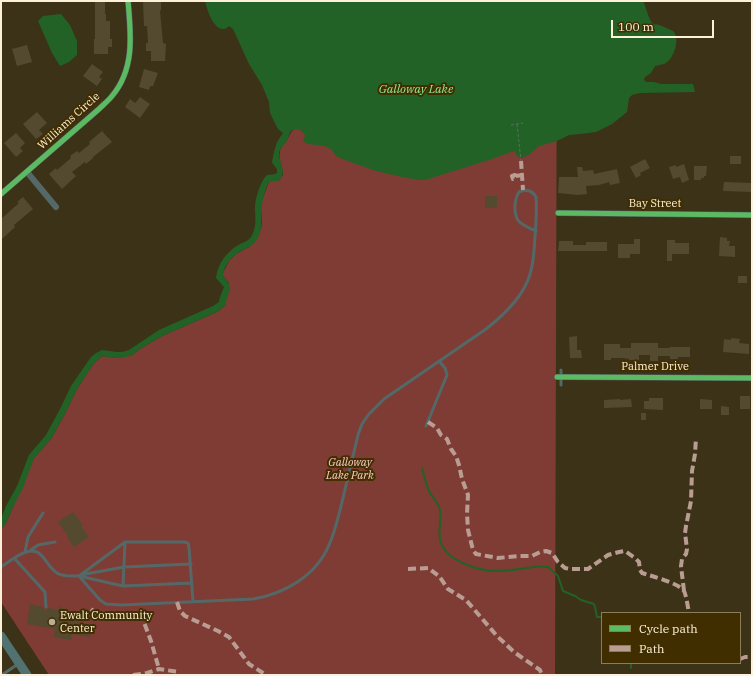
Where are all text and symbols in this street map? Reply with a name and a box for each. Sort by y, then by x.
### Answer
scale bar [613,12,716,38]
text: 100 m [618,19,654,34]
water label: Galloway Lake [379,83,453,97]
street label: Williams Circle [35,90,103,152]
street label: Bay Street [629,197,681,211]
street label: Palmer Drive [621,360,689,374]
park label: Galloway Lake Park [326,456,374,482]
place label: Ewalt Community Center [60,609,152,635]
legend [601,612,741,664]
marker: Ewalt Community Center [47,617,57,627]
text: Cycle path [639,621,698,636]
text: Path [639,641,664,656]

